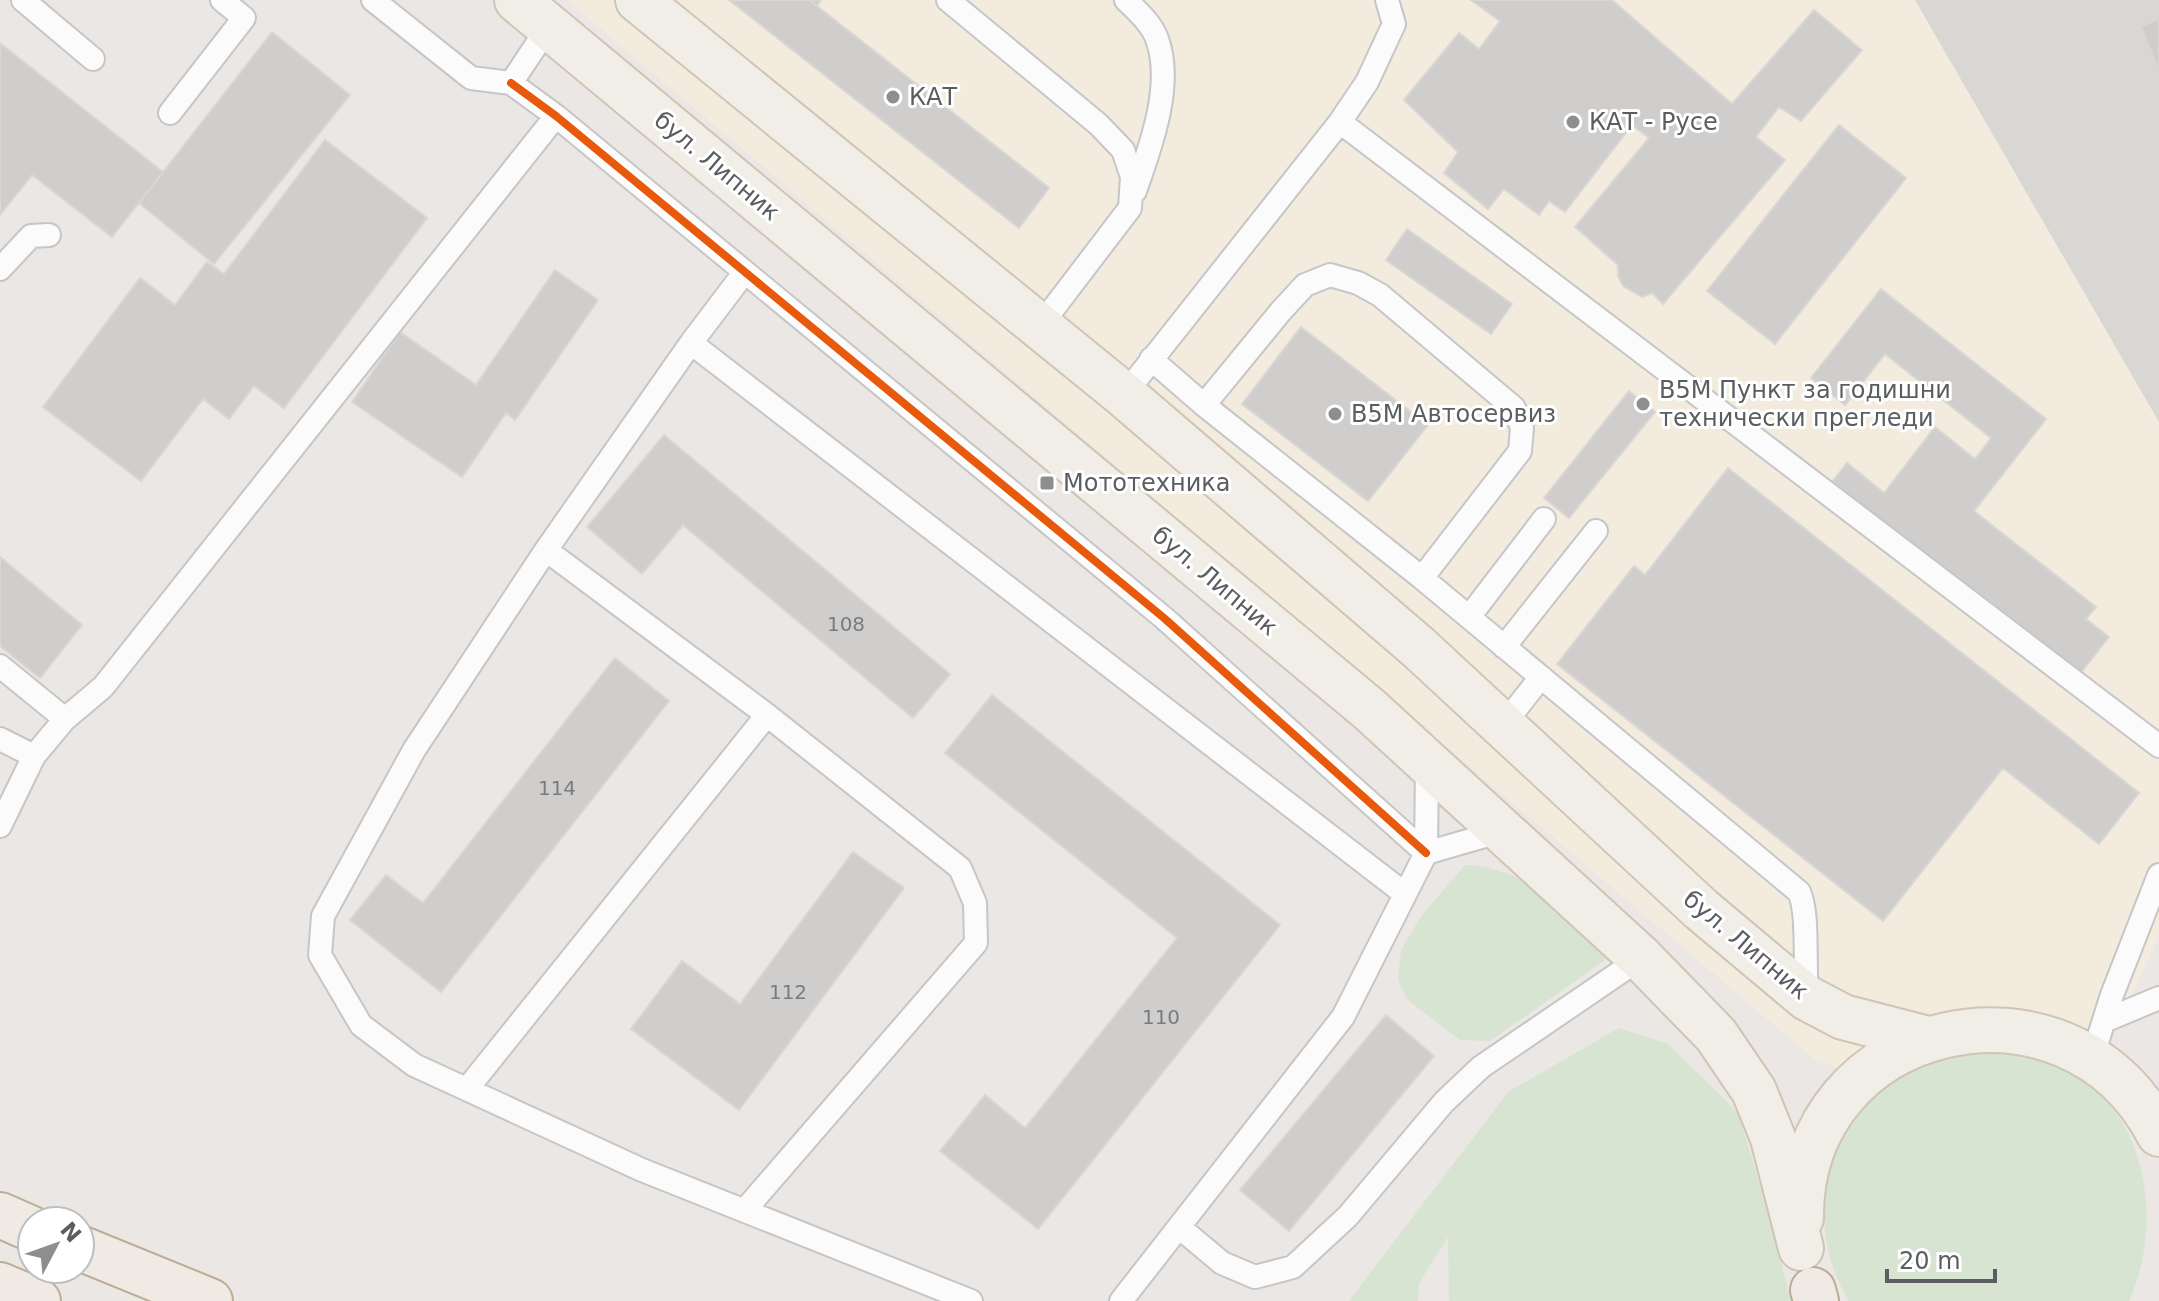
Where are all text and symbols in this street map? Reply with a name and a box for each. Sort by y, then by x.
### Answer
place label: КАТ [909,83,957,111]
marker: КАТ [884,88,902,106]
street label: бул. Липник [649,106,785,226]
place label: КАТ - Русе [1589,108,1718,136]
marker: КАТ - Русе [1564,113,1582,131]
place label: В5М Пункт за годишни технически прегледи [1659,376,1951,432]
marker: В5М Пункт за годишни технически прегледи [1634,395,1652,413]
place label: В5М Автосервиз [1351,400,1556,428]
marker: В5М Автосервиз [1326,405,1344,423]
place label: Мототехника [1063,469,1231,497]
marker: Мототехника [1038,474,1056,492]
street label: бул. Липник [1147,521,1283,641]
house number: 108 [827,612,865,636]
house number: 114 [538,776,576,800]
street label: бул. Липник [1678,885,1814,1005]
house number: 112 [769,980,807,1004]
house number: 110 [1142,1005,1180,1029]
north arrow [16,1205,96,1285]
text: N [55,1217,86,1247]
scale bar [1887,1233,1995,1283]
text: 20 m [1899,1247,1961,1275]

